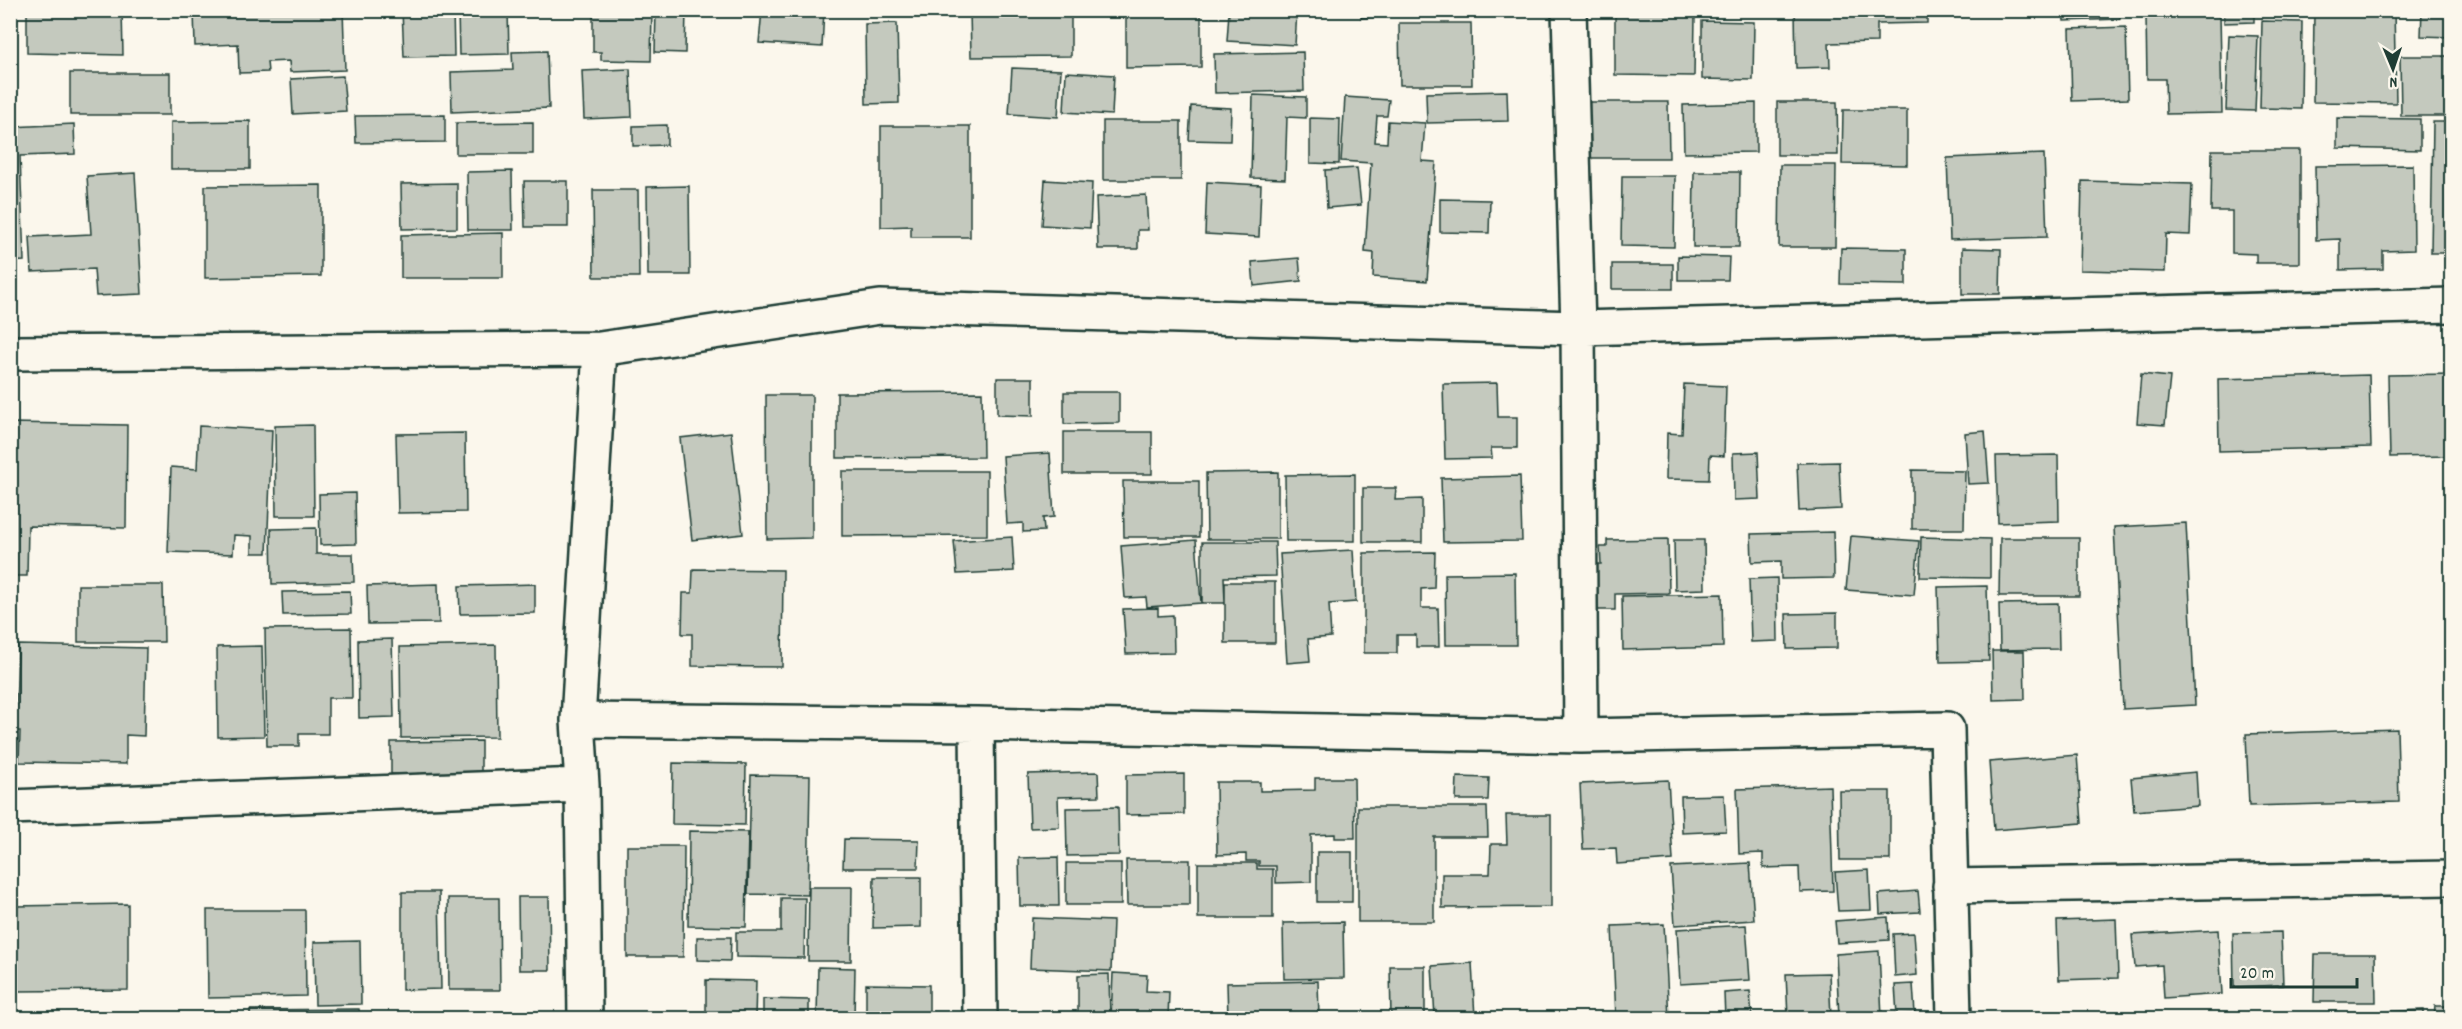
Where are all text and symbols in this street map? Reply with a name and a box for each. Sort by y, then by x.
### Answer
north arrow [2363,39,2423,99]
text: N [2389,70,2398,93]
scale bar [2231,951,2357,989]
text: 20 m [2240,962,2274,987]

